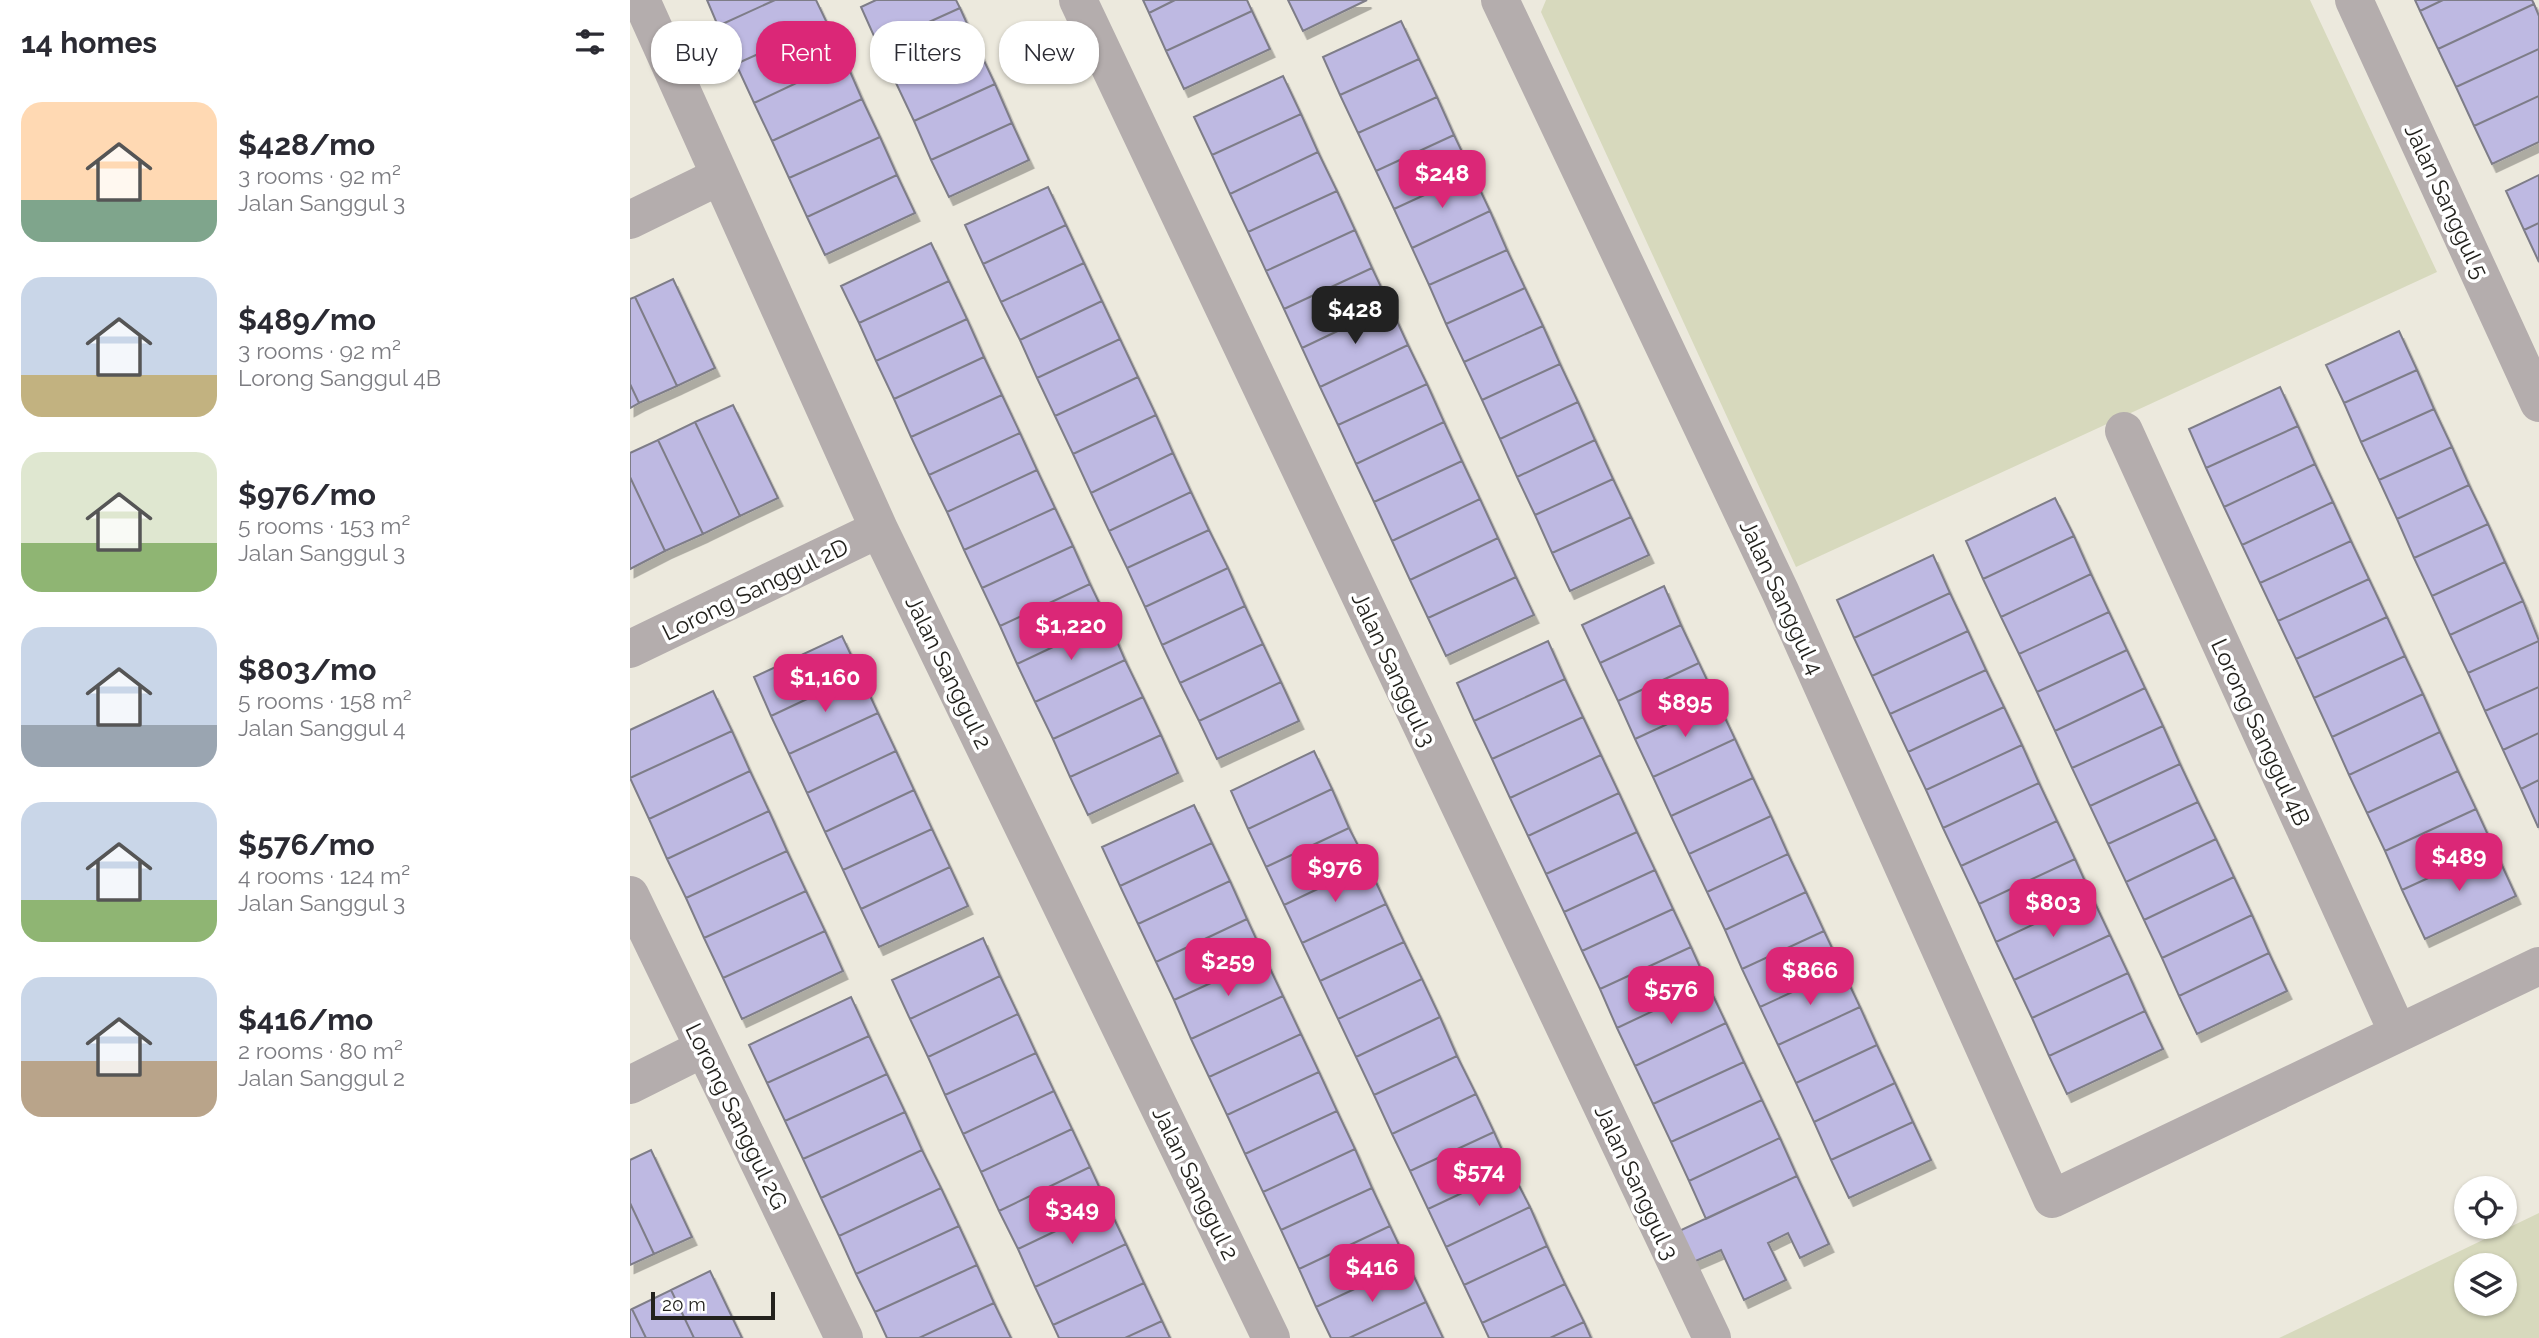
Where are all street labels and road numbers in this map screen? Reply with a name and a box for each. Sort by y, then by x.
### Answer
street label: Jalan Sanggul 5 [2399,119,2495,283]
street label: Jalan Sanggul 4 [1734,515,1830,679]
street label: Lorong Sanggul 2D [658,532,852,646]
street label: Jalan Sanggul 3 [1346,588,1442,750]
street label: Jalan Sanggul 2 [900,591,998,753]
street label: Lorong Sanggul 4B [2206,634,2316,830]
street label: Lorong Sanggul 2G [680,1019,794,1213]
street label: Jalan Sanggul 3 [1589,1101,1685,1263]
street label: Jalan Sanggul 2 [1147,1102,1245,1264]

